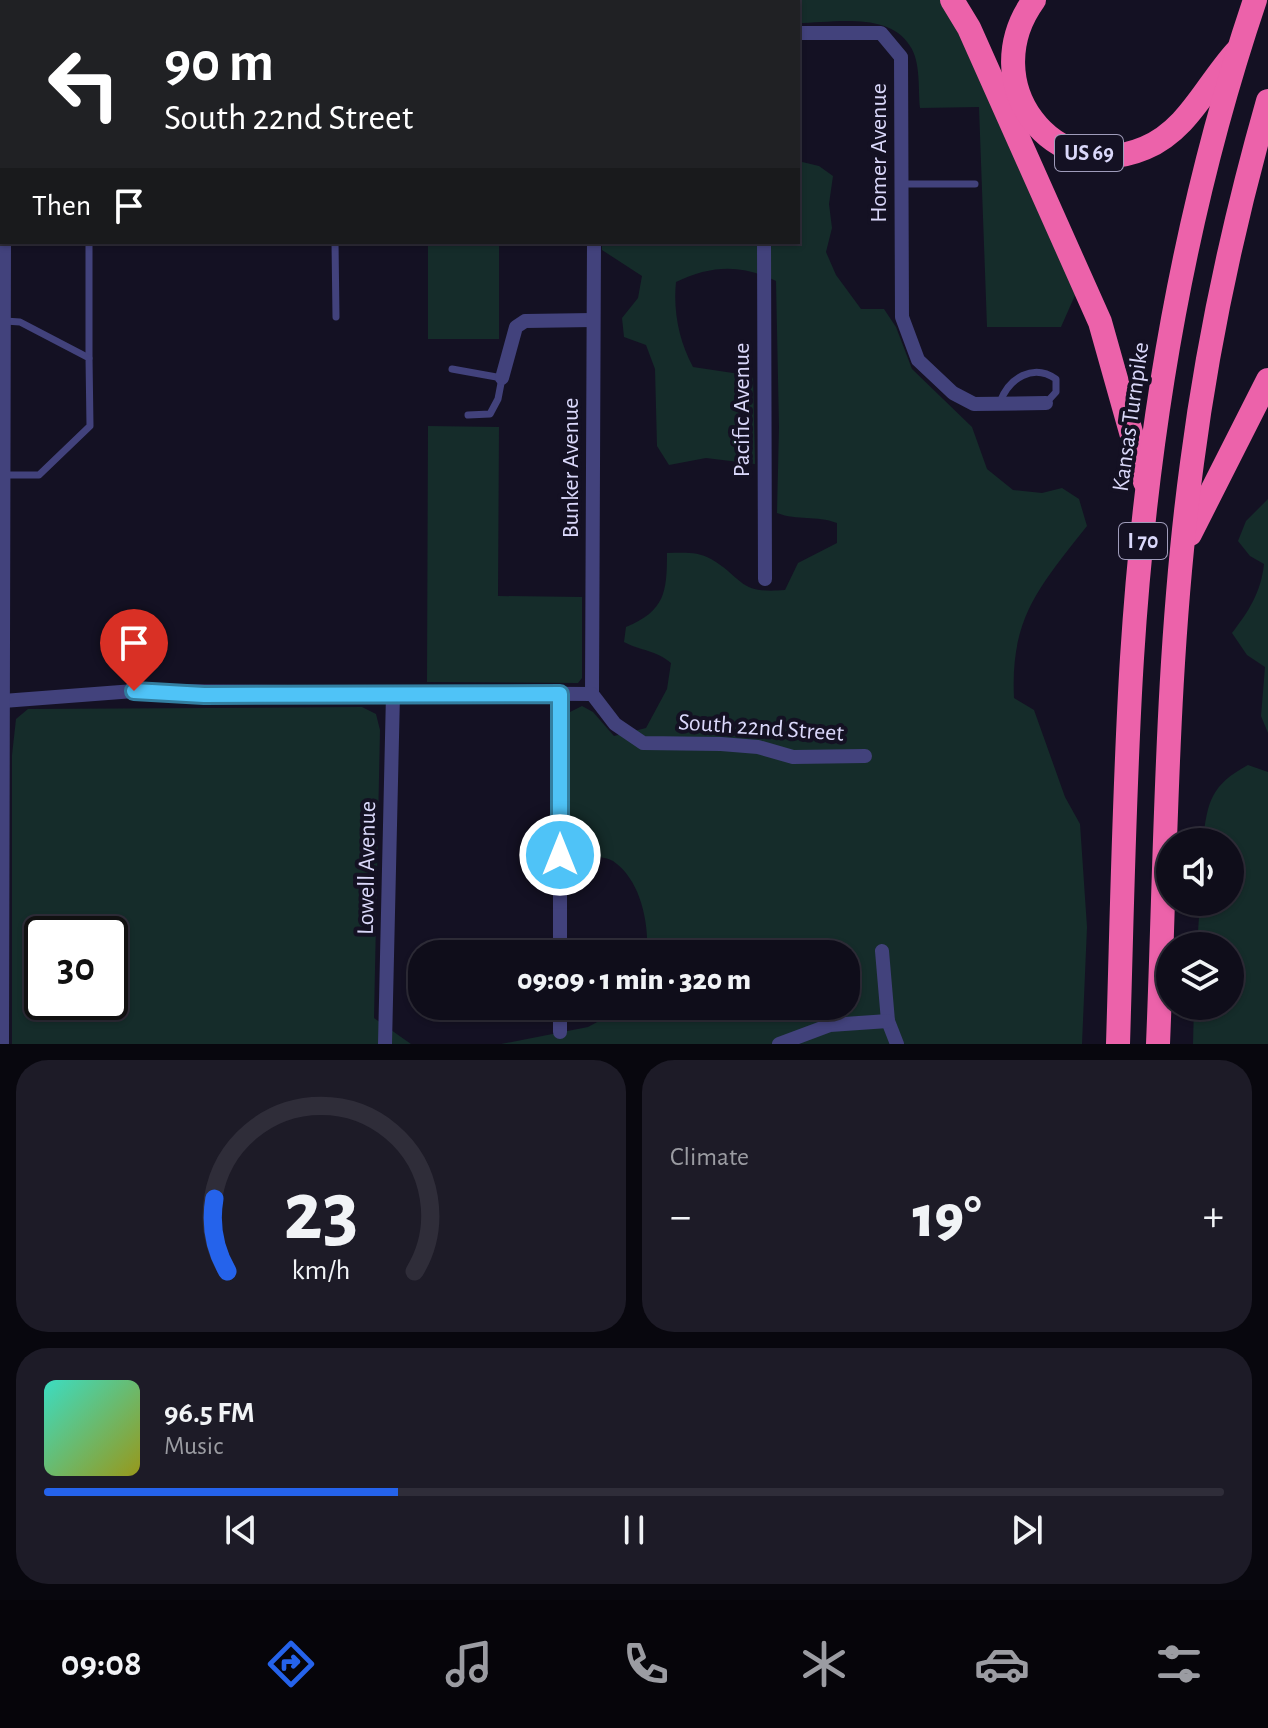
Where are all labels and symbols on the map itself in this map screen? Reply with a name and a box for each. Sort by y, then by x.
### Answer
street label: Homer Avenue [867,83,891,223]
road number: US 69 [1055,135,1123,171]
street label: Kansas Turnpike [1109,341,1153,493]
street label: Pacific Avenue [730,343,754,477]
street label: Bunker Avenue [559,398,583,538]
road number: I 70 [1119,523,1167,559]
pin [100,609,168,691]
street label: South 22nd Street [677,710,845,746]
street label: Lowell Avenue [354,801,380,935]
position arrow [518,813,602,897]
speed limit sign: 30 [24,916,128,1020]

